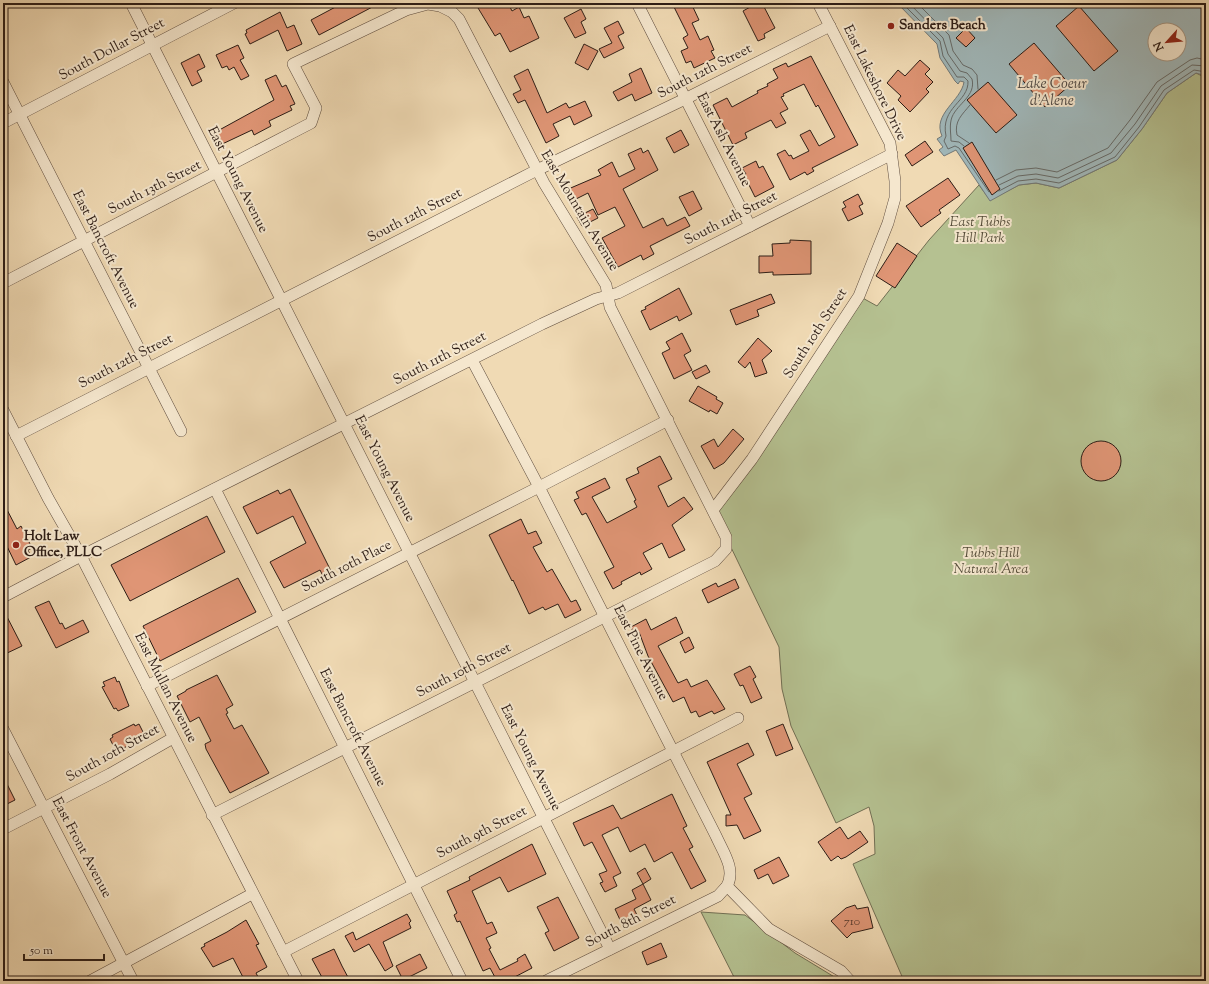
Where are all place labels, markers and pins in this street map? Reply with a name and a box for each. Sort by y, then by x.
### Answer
place label: Sanders Beach [899,16,987,36]
marker: Sanders Beach [886,21,896,31]
place label: Holt Law Office, PLLC [24,527,102,563]
marker: Holt Law Office, PLLC [11,540,21,550]

